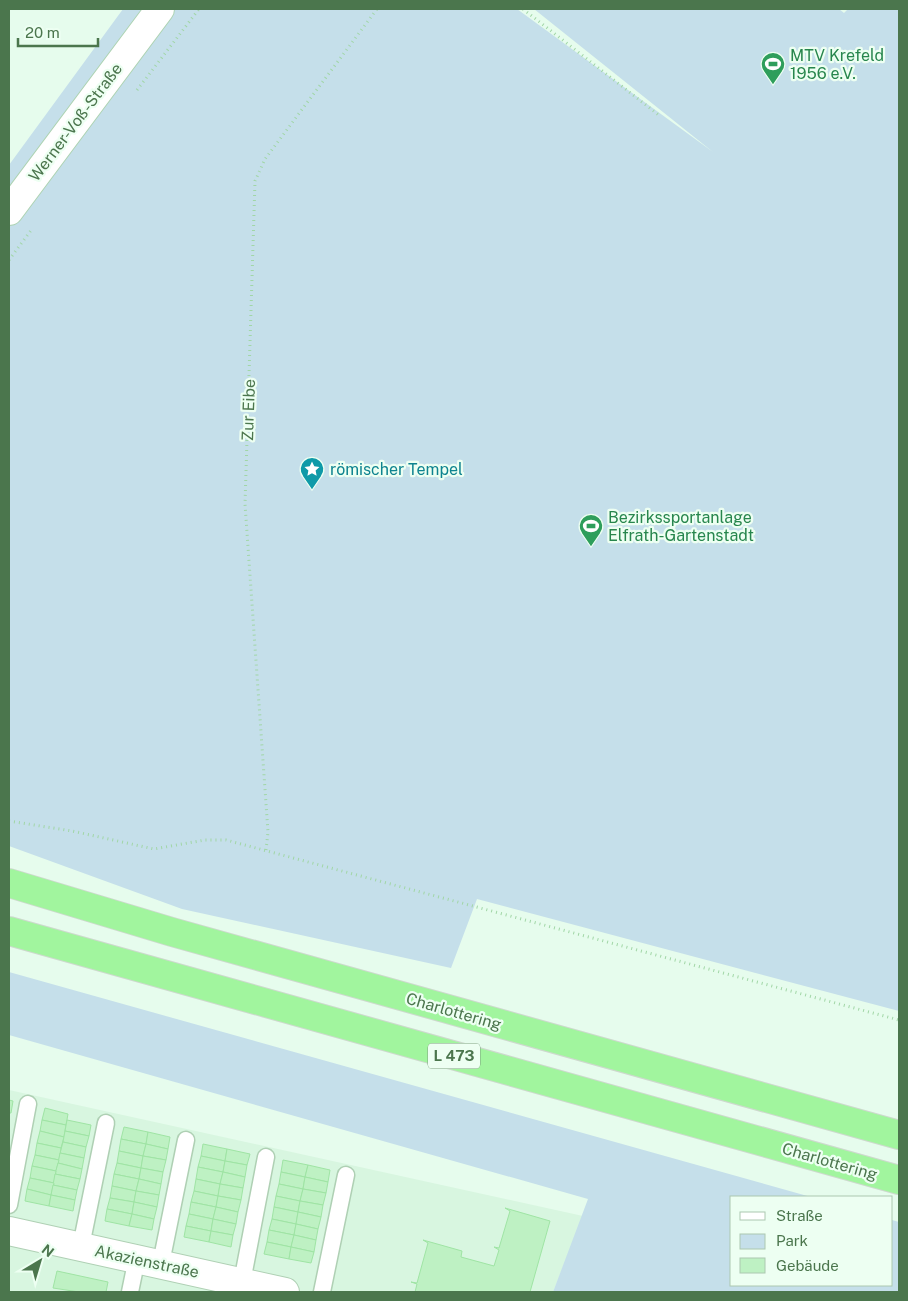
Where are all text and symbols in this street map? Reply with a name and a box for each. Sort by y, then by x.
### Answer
scale bar [18,15,98,47]
text: 20 m [25,24,60,41]
place label: MTV Krefeld 1956 e.V. [790,46,884,83]
sports icon: MTV Krefeld 1956 e.V. [760,51,786,85]
street label: Werner-Voß-Straße [25,59,126,185]
street label: Zur Eibe [238,379,259,441]
place icon: römischer Tempel [299,456,325,490]
place label: römischer Tempel [330,460,463,479]
place label: Bezirkssportanlage Elfrath-Gartenstadt [608,508,754,545]
sports icon: Bezirkssportanlage Elfrath-Gartenstadt [578,513,604,547]
street label: Charlottering [404,989,504,1034]
road number: L 473 [428,1044,480,1068]
street label: Charlottering [780,1139,880,1184]
legend [730,1196,893,1286]
text: Straße [776,1207,823,1224]
text: Park [776,1232,808,1249]
north arrow [15,1236,65,1286]
text: N [39,1241,57,1260]
street label: Akazienstraße [93,1241,201,1282]
text: Gebäude [776,1257,839,1274]

